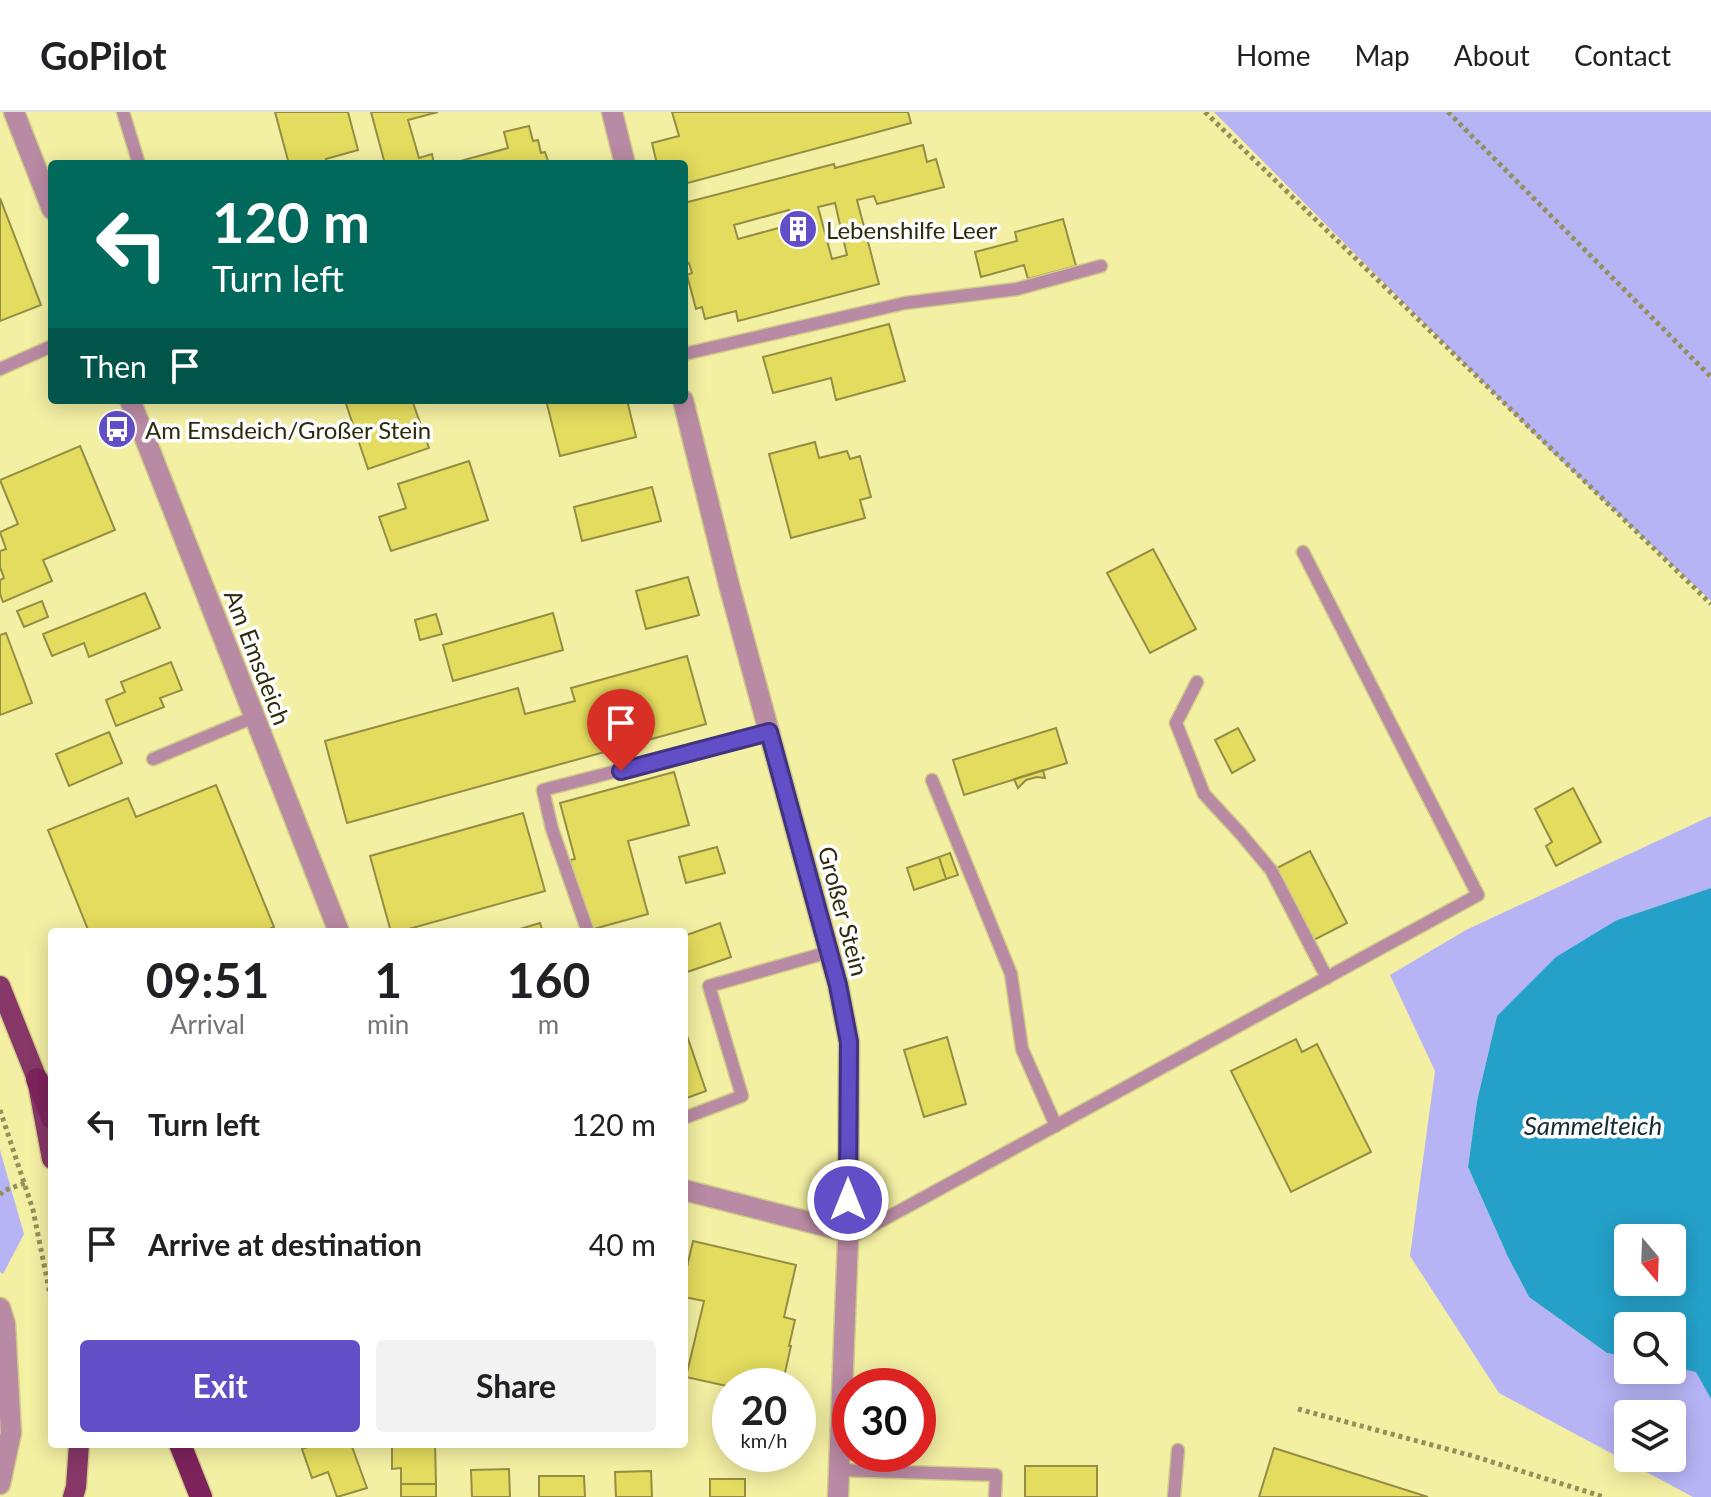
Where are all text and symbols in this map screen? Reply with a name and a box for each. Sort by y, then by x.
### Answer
text: GoPilot [40,32,167,78]
text: Home [1236,38,1311,72]
text: Map [1355,38,1410,72]
text: About [1454,38,1530,72]
text: Contact [1574,38,1671,72]
text: 120 m [212,188,370,255]
icon: left [80,192,184,296]
building icon: Lebenshilfe Leer [777,208,819,250]
place label: Lebenshilfe Leer [826,215,997,244]
text: Turn left [212,256,344,300]
icon: arrive [163,344,207,388]
text: Then [80,348,147,384]
bus stop icon: Am Emsdeich/Großer Stein [96,408,138,450]
place label: Am Emsdeich/Großer Stein [145,415,431,444]
street label: Am Emsdeich [219,585,297,729]
pin [587,689,655,771]
icon: arrive [599,701,643,745]
street label: Großer Stein [813,843,875,979]
text: 09:51 [146,951,269,1008]
text: 1 [374,951,402,1008]
text: 160 [507,951,590,1008]
text: Arrival [170,1008,245,1040]
text: min [367,1008,409,1040]
text: m [538,1008,559,1040]
icon: left [80,1102,124,1146]
text: Turn left [148,1106,260,1142]
text: 120 m [571,1106,656,1142]
water label: Sammelteich [1524,1109,1662,1141]
position arrow [806,1158,890,1242]
icon: arrive [80,1222,124,1266]
north arrow [1614,1224,1686,1296]
map controls [1614,1224,1686,1472]
text: Arrive at destination [148,1226,422,1262]
text: 40 m [589,1226,656,1262]
button: search [1614,1312,1686,1384]
button: Exit [80,1340,360,1432]
button: Share [376,1340,656,1432]
speed limit sign: 30 [832,1368,936,1472]
text: 20 [741,1386,787,1434]
button: layers [1614,1400,1686,1472]
text: km/h [741,1428,787,1452]

